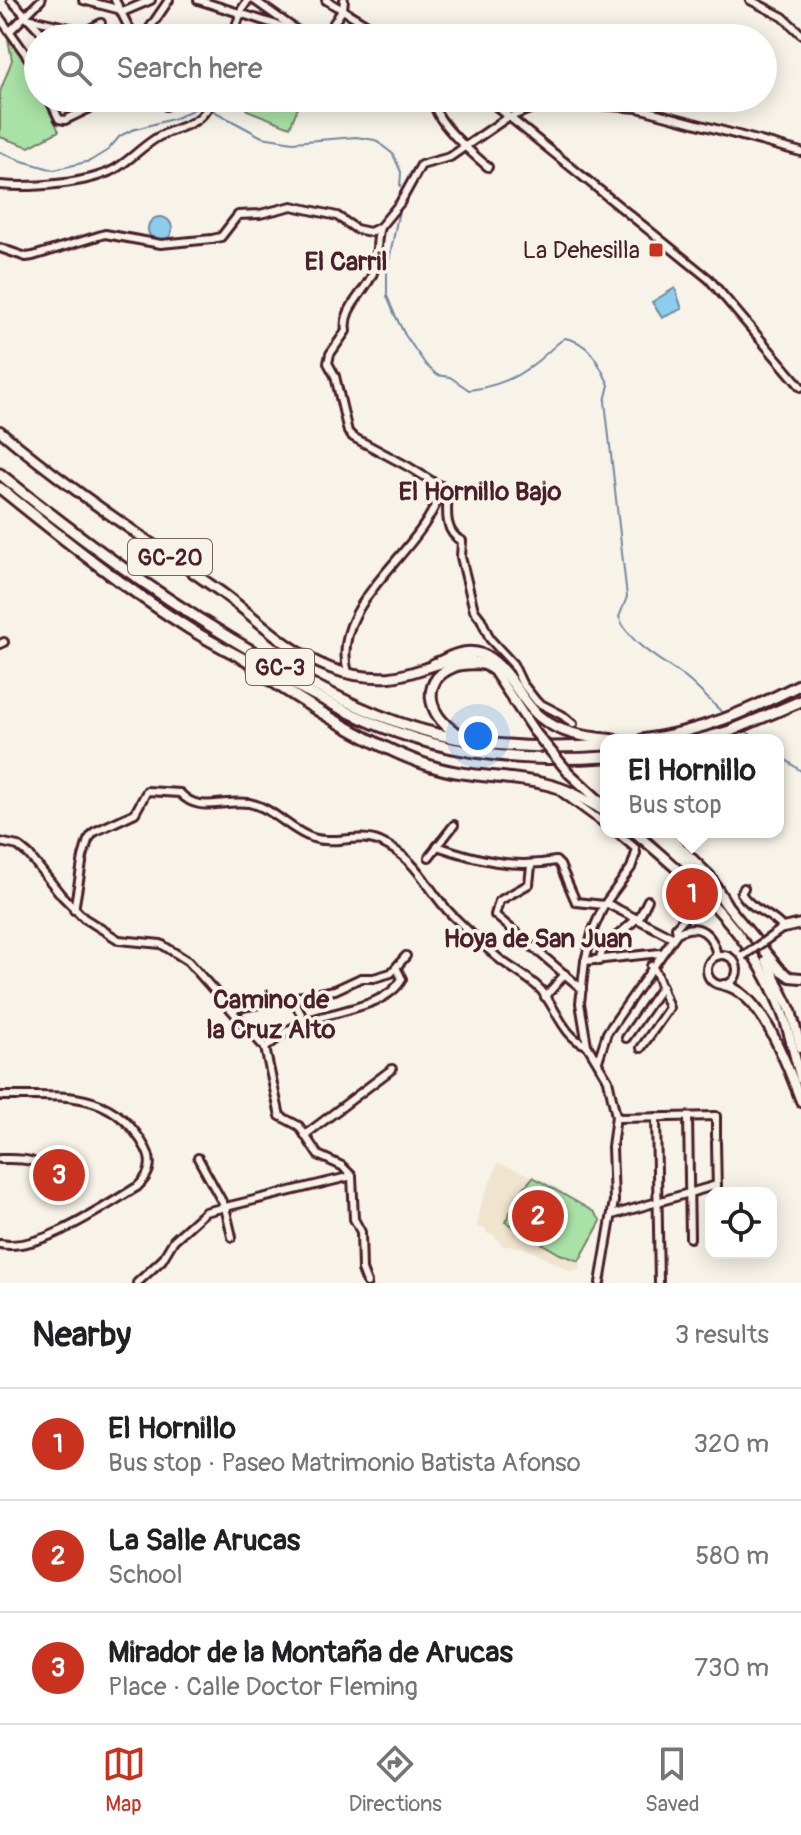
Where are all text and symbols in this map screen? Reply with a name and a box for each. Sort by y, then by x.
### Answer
search box [24,24,777,112]
icon: search [52,46,96,90]
text: Search here [116,50,263,87]
place label: La Dehesilla [523,236,640,265]
marker: La Dehesilla [647,241,665,259]
district label: El Carril [305,246,387,278]
district label: El Hornillo Bajo [398,476,562,508]
road number: GC-20 [128,539,212,575]
road number: GC-3 [246,649,314,685]
your location [458,716,498,756]
popup [600,734,784,838]
text: El Hornillo [628,752,756,789]
text: Bus stop [628,789,722,821]
pin: 1 [666,864,718,924]
district label: Hoya de San Juan [443,923,633,955]
district label: Camino de la Cruz Alto [206,984,336,1046]
pin: 3 [33,1145,85,1205]
pin: 2 [512,1186,564,1246]
map controls [705,1187,777,1259]
button: locate [705,1187,777,1259]
text: Nearby [32,1314,131,1357]
text: 3 results [675,1319,769,1351]
text: El Hornillo [108,1410,236,1447]
text: 1 [53,1428,63,1460]
text: 320 m [693,1428,769,1460]
text: Bus stop · Paseo Matrimonio Batista Afonso [108,1447,581,1479]
text: La Salle Arucas [108,1522,300,1559]
text: 2 [51,1540,65,1572]
text: 580 m [695,1540,769,1572]
text: School [108,1559,183,1591]
text: Mirador de la Montaña de Arucas [108,1634,513,1671]
text: 3 [51,1652,65,1684]
text: 730 m [694,1652,769,1684]
text: Place · Calle Doctor Fleming [108,1671,418,1703]
tab: Map [102,1742,146,1818]
tab: Directions [349,1742,442,1818]
tab: Saved [645,1742,699,1818]

